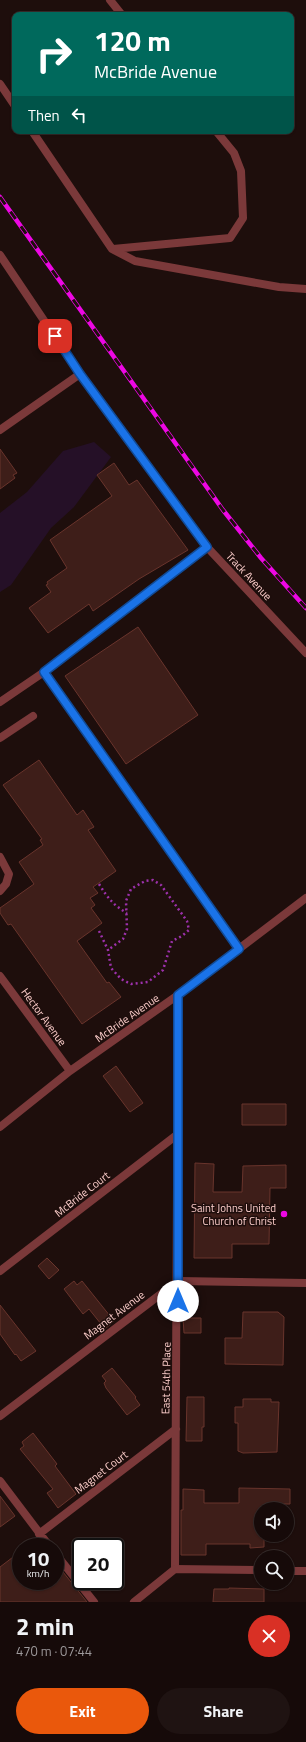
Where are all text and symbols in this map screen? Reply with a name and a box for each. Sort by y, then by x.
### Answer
text: 120 m [94,19,171,62]
icon: right [28,28,80,80]
text: McBride Avenue [94,58,217,85]
text: Then [28,104,60,127]
icon: left [68,104,90,126]
pin [38,319,72,353]
icon: arrive [44,325,66,347]
street label: Track Avenue [222,548,276,604]
street label: Hector Avenue [18,985,71,1050]
street label: McBride Avenue [92,990,163,1046]
street label: McBride Court [51,1167,113,1221]
place label: Saint Johns United Church of Christ [191,1200,276,1229]
marker: Saint Johns United Church of Christ [279,1209,289,1219]
position arrow [157,1280,199,1322]
street label: Magnet Avenue [80,1287,148,1343]
street label: East 54th Place [157,1341,175,1414]
street label: Magnet Court [71,1446,131,1497]
map controls [254,1502,294,1590]
button: sound [254,1502,294,1542]
speed limit sign: 20 [72,1538,124,1590]
text: 10 [27,1543,49,1574]
button: search [254,1550,294,1590]
text: km/h [27,1566,49,1581]
text: 2 min [16,1608,74,1644]
button: close [248,1615,290,1657]
text: 470 m · 07:44 [16,1641,92,1661]
button: Exit [16,1688,149,1734]
button: Share [157,1688,290,1734]

